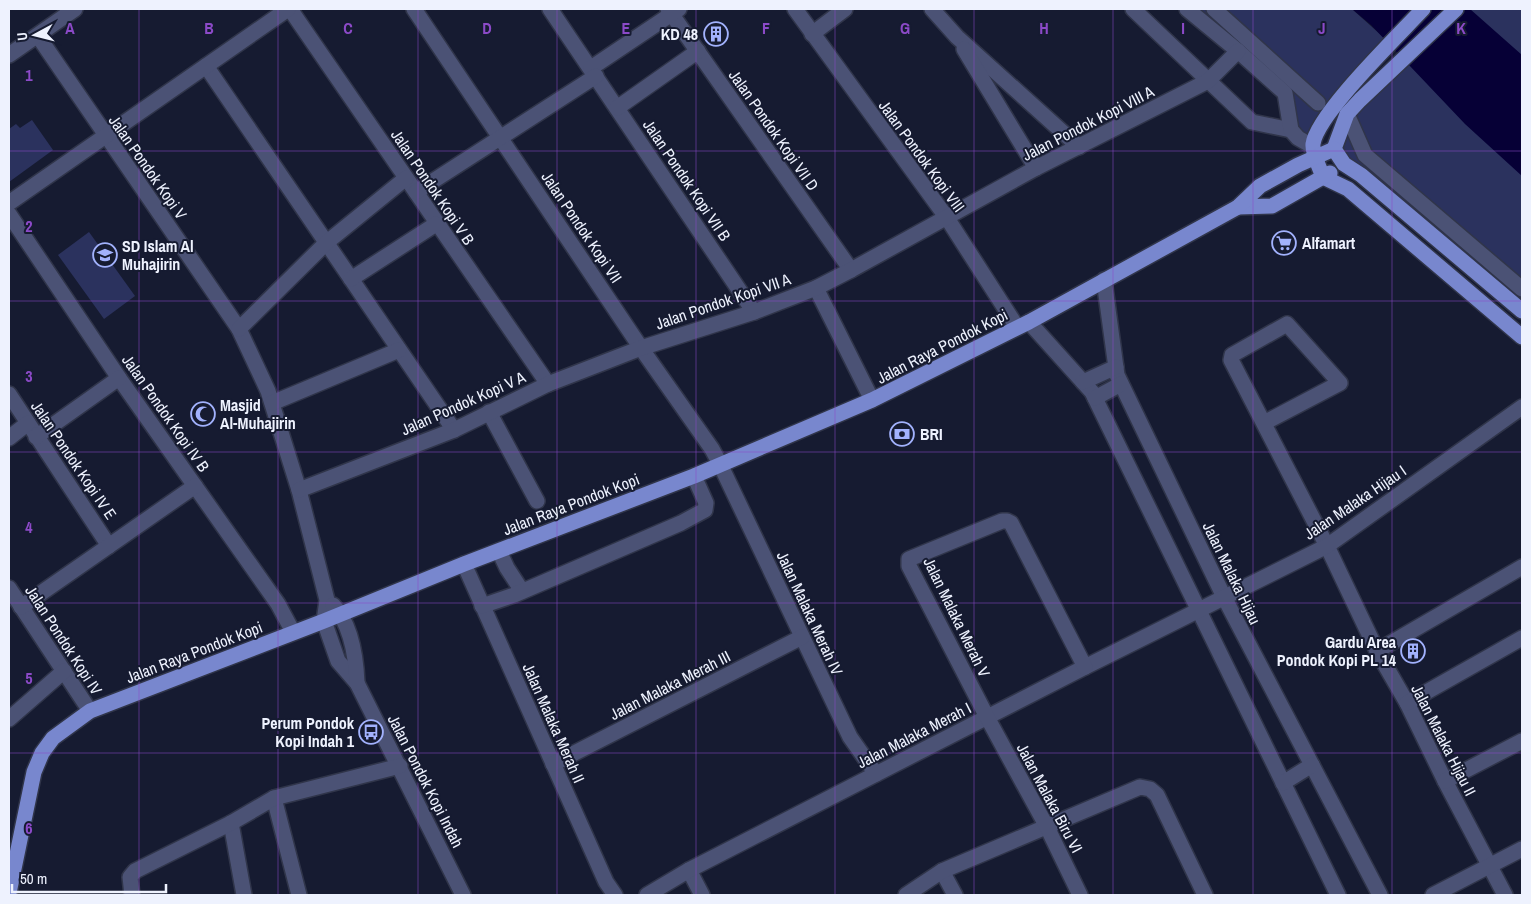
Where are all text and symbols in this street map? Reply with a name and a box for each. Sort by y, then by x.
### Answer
north arrow [10,10,60,60]
text: A [65,17,75,39]
text: B [204,17,214,39]
text: C [343,17,353,39]
text: D [482,17,492,39]
text: E [622,17,631,39]
text: F [762,17,770,39]
text: G [900,17,910,39]
text: H [1039,17,1049,39]
text: I [1181,17,1185,39]
text: J [1318,17,1326,39]
text: K [1456,17,1466,39]
building icon: KD 48 [703,21,729,47]
place label: KD 48 [661,23,698,45]
text: U [13,31,32,42]
text: 1 [25,64,33,86]
street label: Jalan Pondok Kopi VII D [724,65,824,195]
street label: Jalan Pondok Kopi VIII A [1018,80,1158,166]
street label: Jalan Pondok Kopi VIII [874,96,970,216]
street label: Jalan Pondok Kopi V [104,110,192,224]
street label: Jalan Pondok Kopi VII B [638,115,736,245]
street label: Jalan Pondok Kopi V B [386,125,480,249]
street label: Jalan Pondok Kopi VII [537,167,627,287]
text: 2 [25,215,33,237]
supermarket icon: Alfamart [1271,230,1297,256]
place label: Alfamart [1302,232,1356,254]
place label: SD Islam Al Muhajirin [122,235,194,275]
school or university icon: SD Islam Al Muhajirin [92,242,118,268]
street label: Jalan Pondok Kopi VII A [653,267,794,334]
street label: Jalan Raya Pondok Kopi [873,303,1011,389]
street label: Jalan Pondok Kopi IV B [117,350,215,476]
text: 3 [25,365,33,387]
street label: Jalan Pondok Kopi V A [397,366,529,440]
place label: Masjid Al-Muhajirin [220,394,296,434]
street label: Jalan Pondok Kopi IV E [26,396,122,524]
mosque icon: Masjid Al-Muhajirin [190,401,216,427]
bank icon: BRI [889,421,915,447]
place label: BRI [920,423,943,445]
street label: Jalan Malaka Hijau I [1300,460,1410,544]
street label: Jalan Raya Pondok Kopi [500,468,642,540]
text: 4 [25,516,33,538]
street label: Jalan Malaka Hijau [1198,518,1266,628]
street label: Jalan Malaka Merah IV [772,548,848,679]
street label: Jalan Malaka Merah V [919,554,996,681]
street label: Jalan Pondok Kopi IV [20,581,108,699]
street label: Jalan Raya Pondok Kopi [123,616,265,688]
place label: Gardu Area Pondok Kopi PL 14 [1277,631,1397,671]
building icon: Gardu Area Pondok Kopi PL 14 [1400,638,1426,664]
street label: Jalan Malaka Merah III [606,645,734,725]
street label: Jalan Malaka Merah II [518,660,590,786]
text: 5 [25,667,33,689]
street label: Jalan Malaka Hijau II [1406,680,1482,800]
street label: Jalan Malaka Merah I [853,697,975,773]
street label: Jalan Pondok Kopi Indah [383,711,469,851]
place label: Perum Pondok Kopi Indah 1 [261,712,355,752]
bus stop icon: Perum Pondok Kopi Indah 1 [358,719,384,745]
street label: Jalan Malaka Biru VI [1012,739,1088,857]
text: 6 [25,817,33,839]
scale bar [12,862,166,894]
text: 50 m [20,868,47,889]

